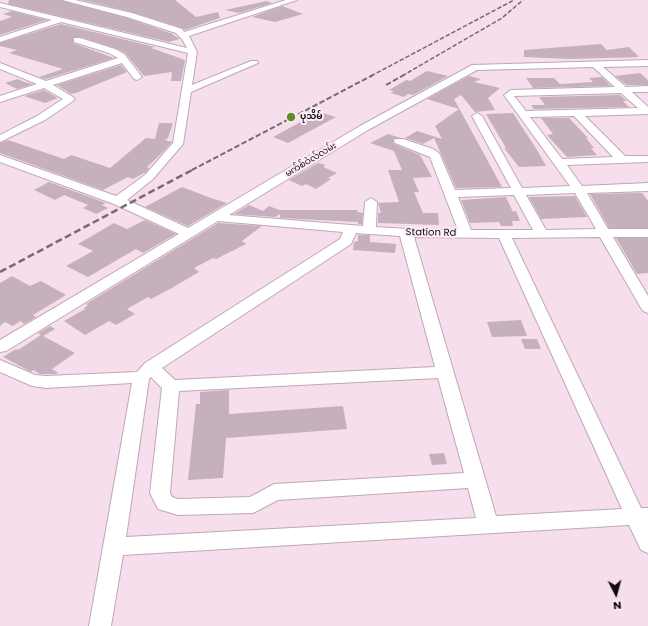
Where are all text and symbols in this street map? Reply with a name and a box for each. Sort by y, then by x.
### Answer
marker: ပုသိမ် [285,111,297,123]
place label: ပုသိမ် [300,112,323,122]
street label: မက်စ်ဝဲလ်လမ်း [283,140,339,180]
street label: Station Rd [406,227,456,239]
north arrow [596,574,636,614]
text: N [612,598,622,614]

